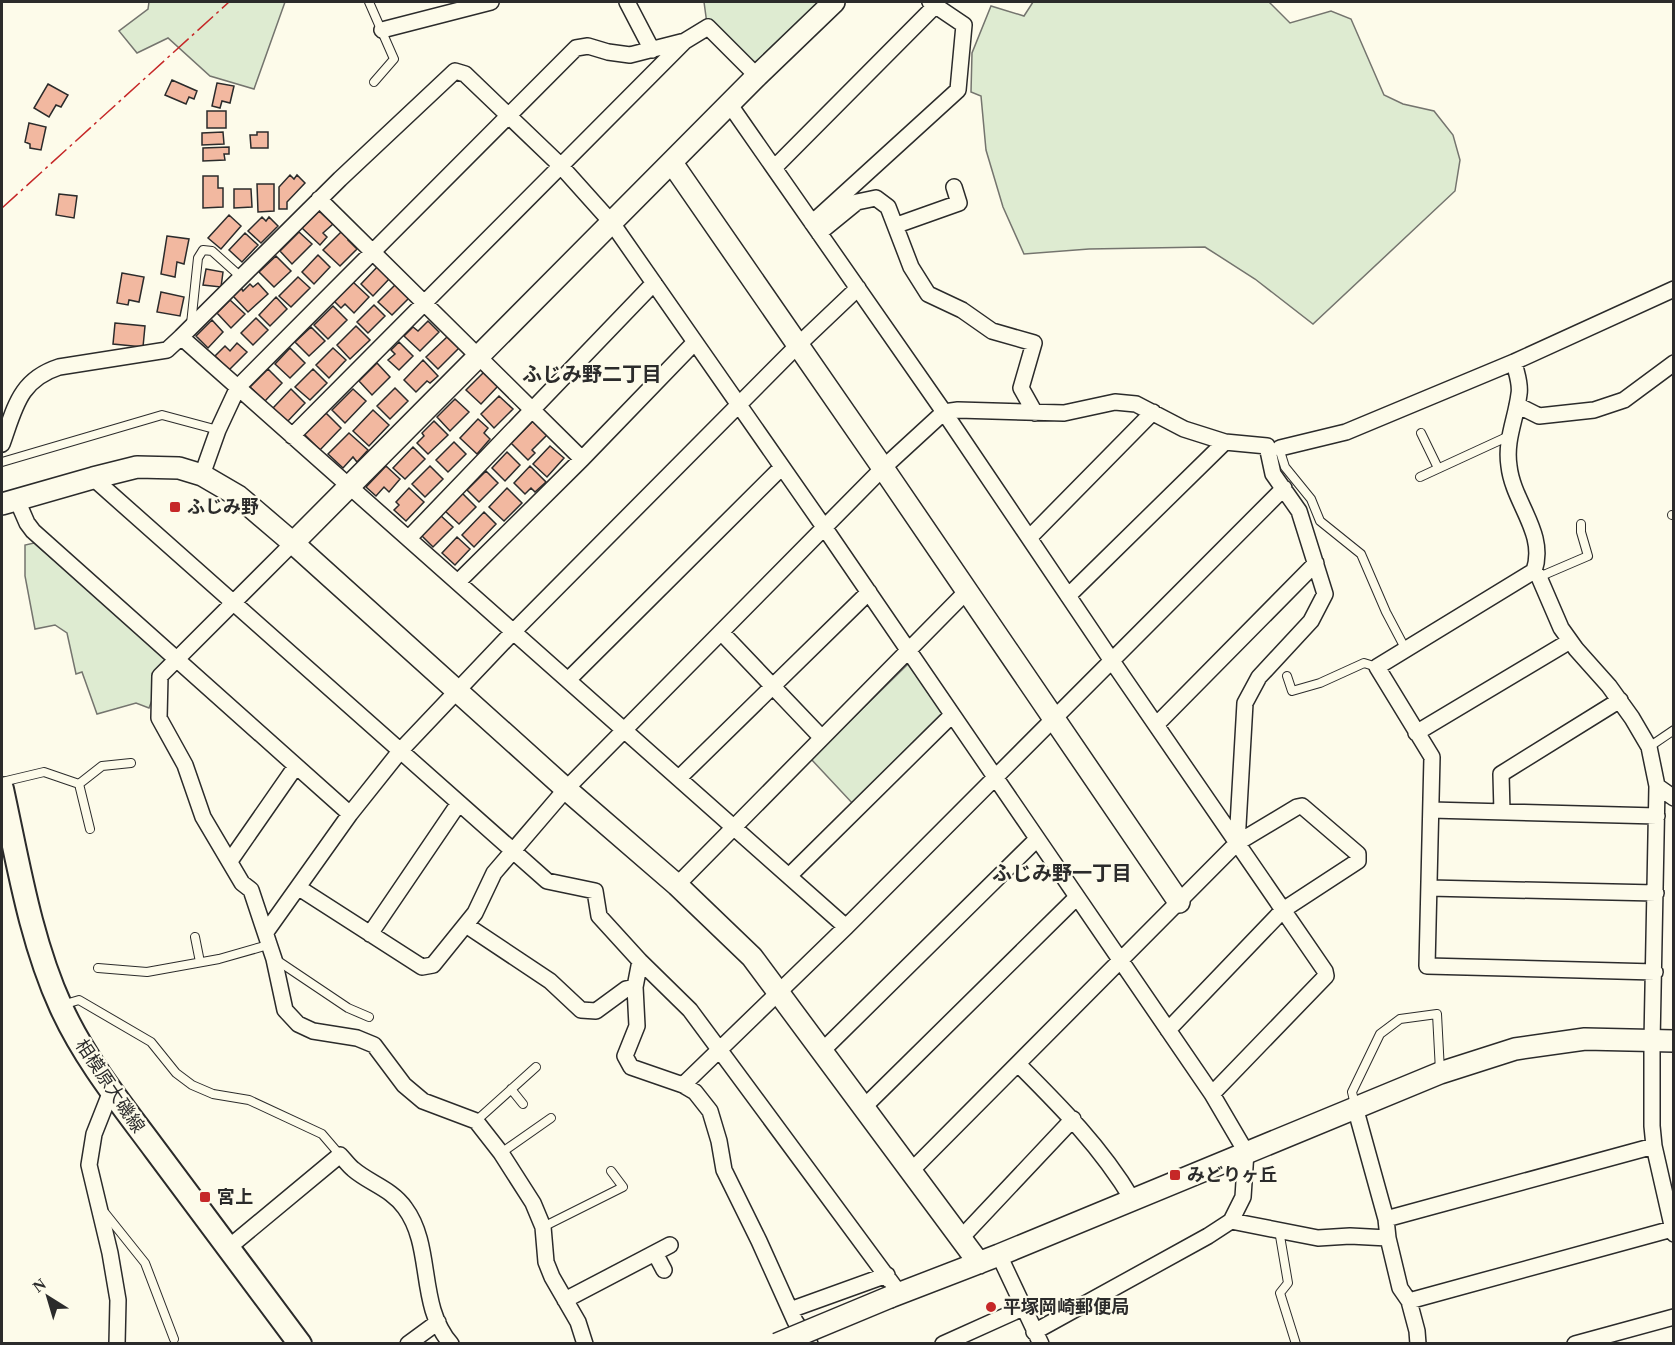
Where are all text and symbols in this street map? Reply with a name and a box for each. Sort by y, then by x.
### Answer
district label: ふじみ野二丁目 [522,363,662,385]
place label: ふじみ野 [187,497,259,517]
marker: ふじみ野 [168,500,182,514]
district label: ふじみ野一丁目 [992,862,1132,884]
street label: 相模原大磯線 [72,1036,148,1136]
place label: みどりヶ丘 [1187,1165,1277,1185]
marker: みどりヶ丘 [1168,1168,1182,1182]
place label: 宮上 [217,1187,253,1207]
marker: 宮上 [198,1190,212,1204]
north arrow [18,1267,78,1327]
text: N [30,1275,49,1296]
place label: 平塚岡崎郵便局 [1003,1297,1129,1317]
marker: 平塚岡崎郵便局 [984,1300,998,1314]

